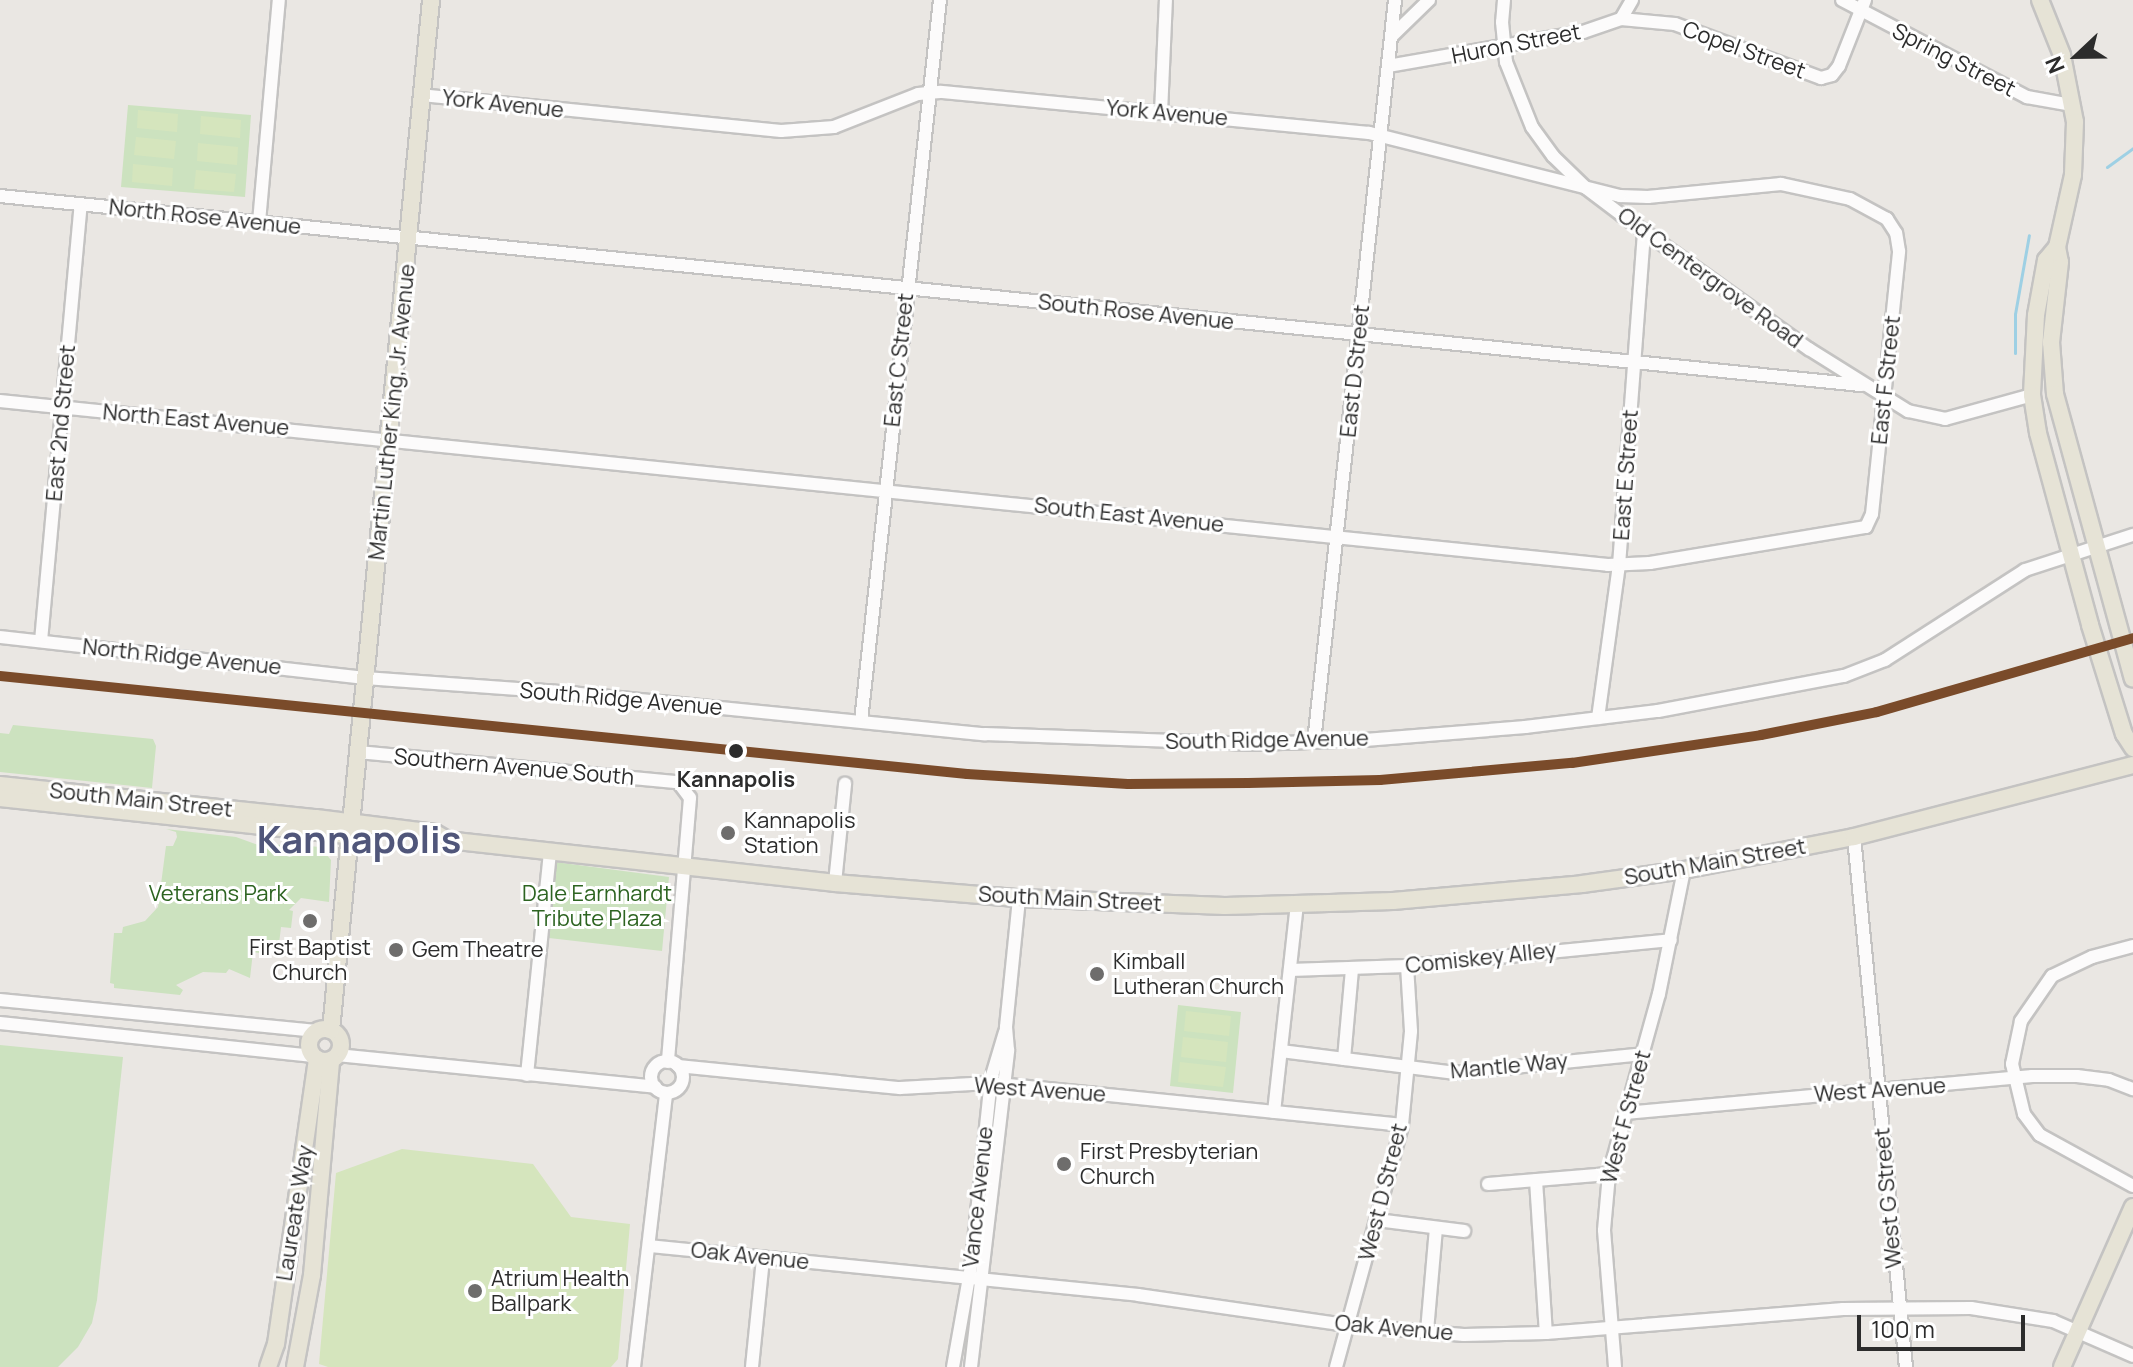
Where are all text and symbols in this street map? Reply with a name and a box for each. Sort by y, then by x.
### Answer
street label: Copel Street [1679,16,1809,84]
north arrow [2037,16,2117,96]
street label: Spring Street [1888,18,2020,102]
street label: Huron Street [1449,19,1583,69]
text: N [2038,52,2072,78]
street label: York Avenue [441,84,565,124]
street label: York Avenue [1105,95,1229,131]
street label: North Rose Avenue [108,194,302,240]
street label: Old Centergrove Road [1612,202,1808,354]
street label: Martin Luther King, Jr. Avenue [363,263,421,561]
street label: South Rose Avenue [1037,289,1235,335]
street label: East C Street [879,292,919,428]
street label: East D Street [1335,303,1375,439]
street label: East F Street [1866,314,1906,446]
street label: East 2nd Street [41,344,81,502]
street label: North East Avenue [102,399,290,441]
street label: East E Street [1608,409,1644,541]
street label: South East Avenue [1033,492,1225,538]
street label: North Ridge Avenue [81,633,283,681]
street label: South Ridge Avenue [518,677,724,721]
street label: South Ridge Avenue [1165,725,1369,755]
marker: Kannapolis [724,739,748,763]
street label: Southern Avenue South [393,743,635,791]
place label: Kannapolis [677,767,795,793]
street label: South Main Street [48,777,234,823]
place label: Kannapolis Station [744,807,855,858]
district label: Kannapolis [257,816,461,862]
marker: Kannapolis Station [719,824,737,842]
street label: South Main Street [1622,833,1808,891]
park label: Dale Earnhardt Tribute Plaza [522,880,672,932]
park label: Veterans Park [149,881,287,907]
street label: South Main Street [978,881,1162,917]
marker: First Baptist Church [301,912,319,930]
place label: First Baptist Church [249,934,371,986]
place label: Gem Theatre [412,937,544,963]
street label: Comiskey Alley [1404,937,1558,979]
marker: Gem Theatre [387,941,405,959]
place label: Kimball Lutheran Church [1113,948,1284,1000]
marker: Kimball Lutheran Church [1088,965,1106,983]
street label: West F Street [1596,1047,1656,1187]
street label: Mantle Way [1449,1048,1569,1084]
street label: West Avenue [973,1072,1107,1108]
street label: West Avenue [1813,1072,1947,1108]
street label: West D Street [1353,1121,1413,1263]
street label: Vance Avenue [957,1125,999,1269]
street label: West G Street [1869,1126,1907,1270]
place label: First Presbyterian Church [1080,1138,1258,1190]
street label: Laureate Way [271,1143,319,1283]
marker: First Presbyterian Church [1055,1155,1073,1173]
street label: Oak Avenue [690,1237,810,1275]
place label: Atrium Health Ballpark [491,1265,629,1316]
marker: Atrium Health Ballpark [466,1282,484,1300]
scale bar [1861,1299,2029,1349]
street label: Oak Avenue [1334,1310,1454,1346]
text: 100 m [1871,1312,1935,1345]

